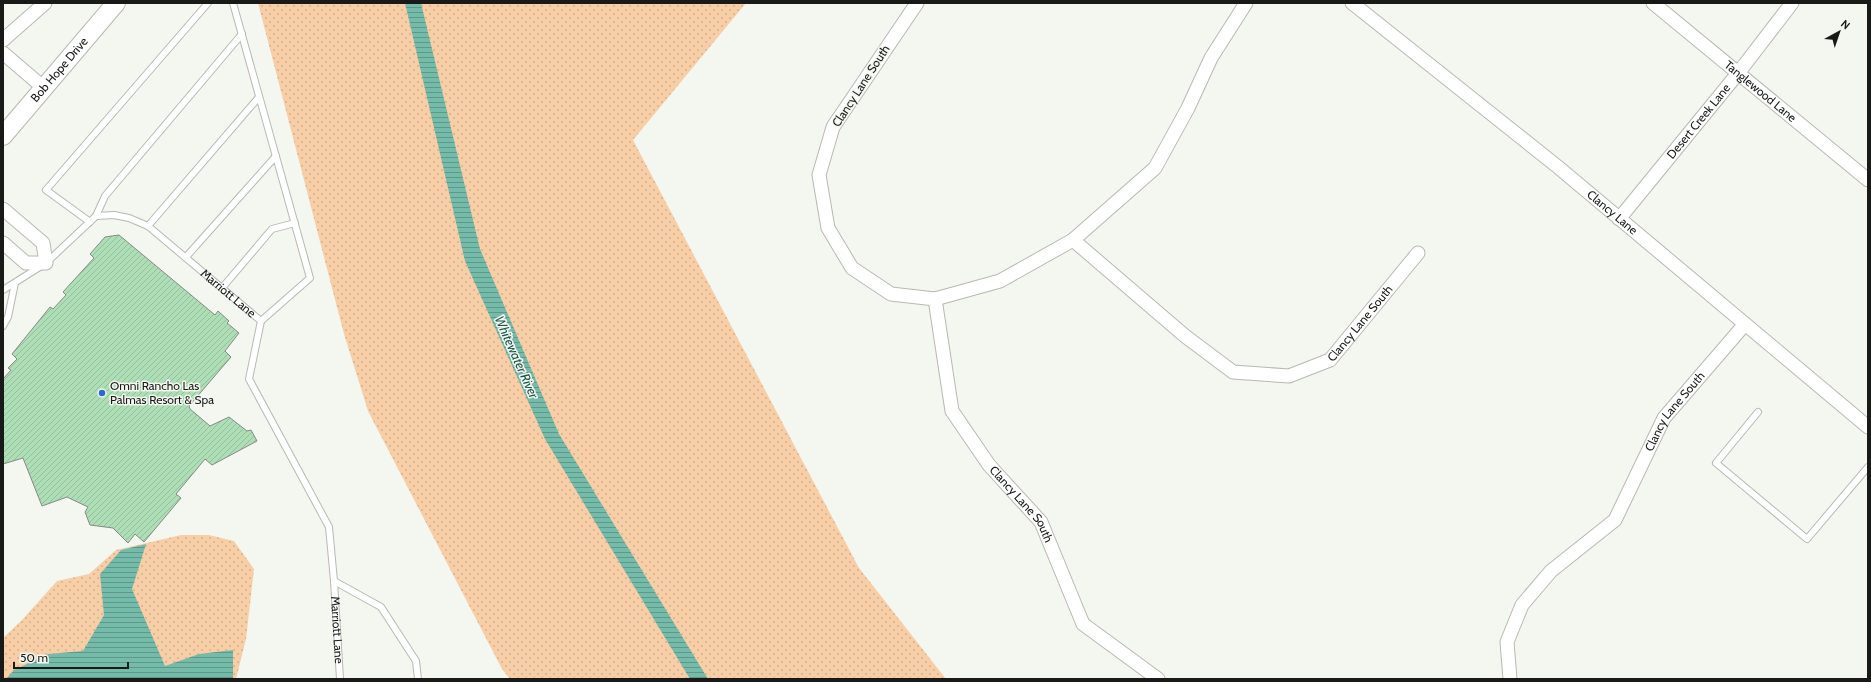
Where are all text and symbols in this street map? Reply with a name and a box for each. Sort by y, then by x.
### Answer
north arrow [1819,12,1859,52]
text: N [1838,16,1853,32]
street label: Bob Hope Drive [27,34,91,105]
street label: Clancy Lane South [829,42,893,130]
street label: Tanglewood Lane [1722,57,1800,125]
street label: Desert Creek Lane [1663,81,1733,162]
street label: Clancy Lane [1584,187,1641,238]
street label: Marriott Lane [198,265,259,320]
street label: Clancy Lane South [1324,282,1396,364]
water label: Whitewater River [492,313,543,402]
street label: Clancy Lane South [1641,368,1708,454]
place label: Omni Rancho Las Palmas Resort & Spa [110,378,214,407]
marker: Omni Rancho Las Palmas Resort & Spa [97,388,107,398]
street label: Clancy Lane South [986,462,1057,545]
street label: Marriott Lane [328,596,347,664]
scale bar [14,644,128,670]
text: 50 m [20,650,48,665]

